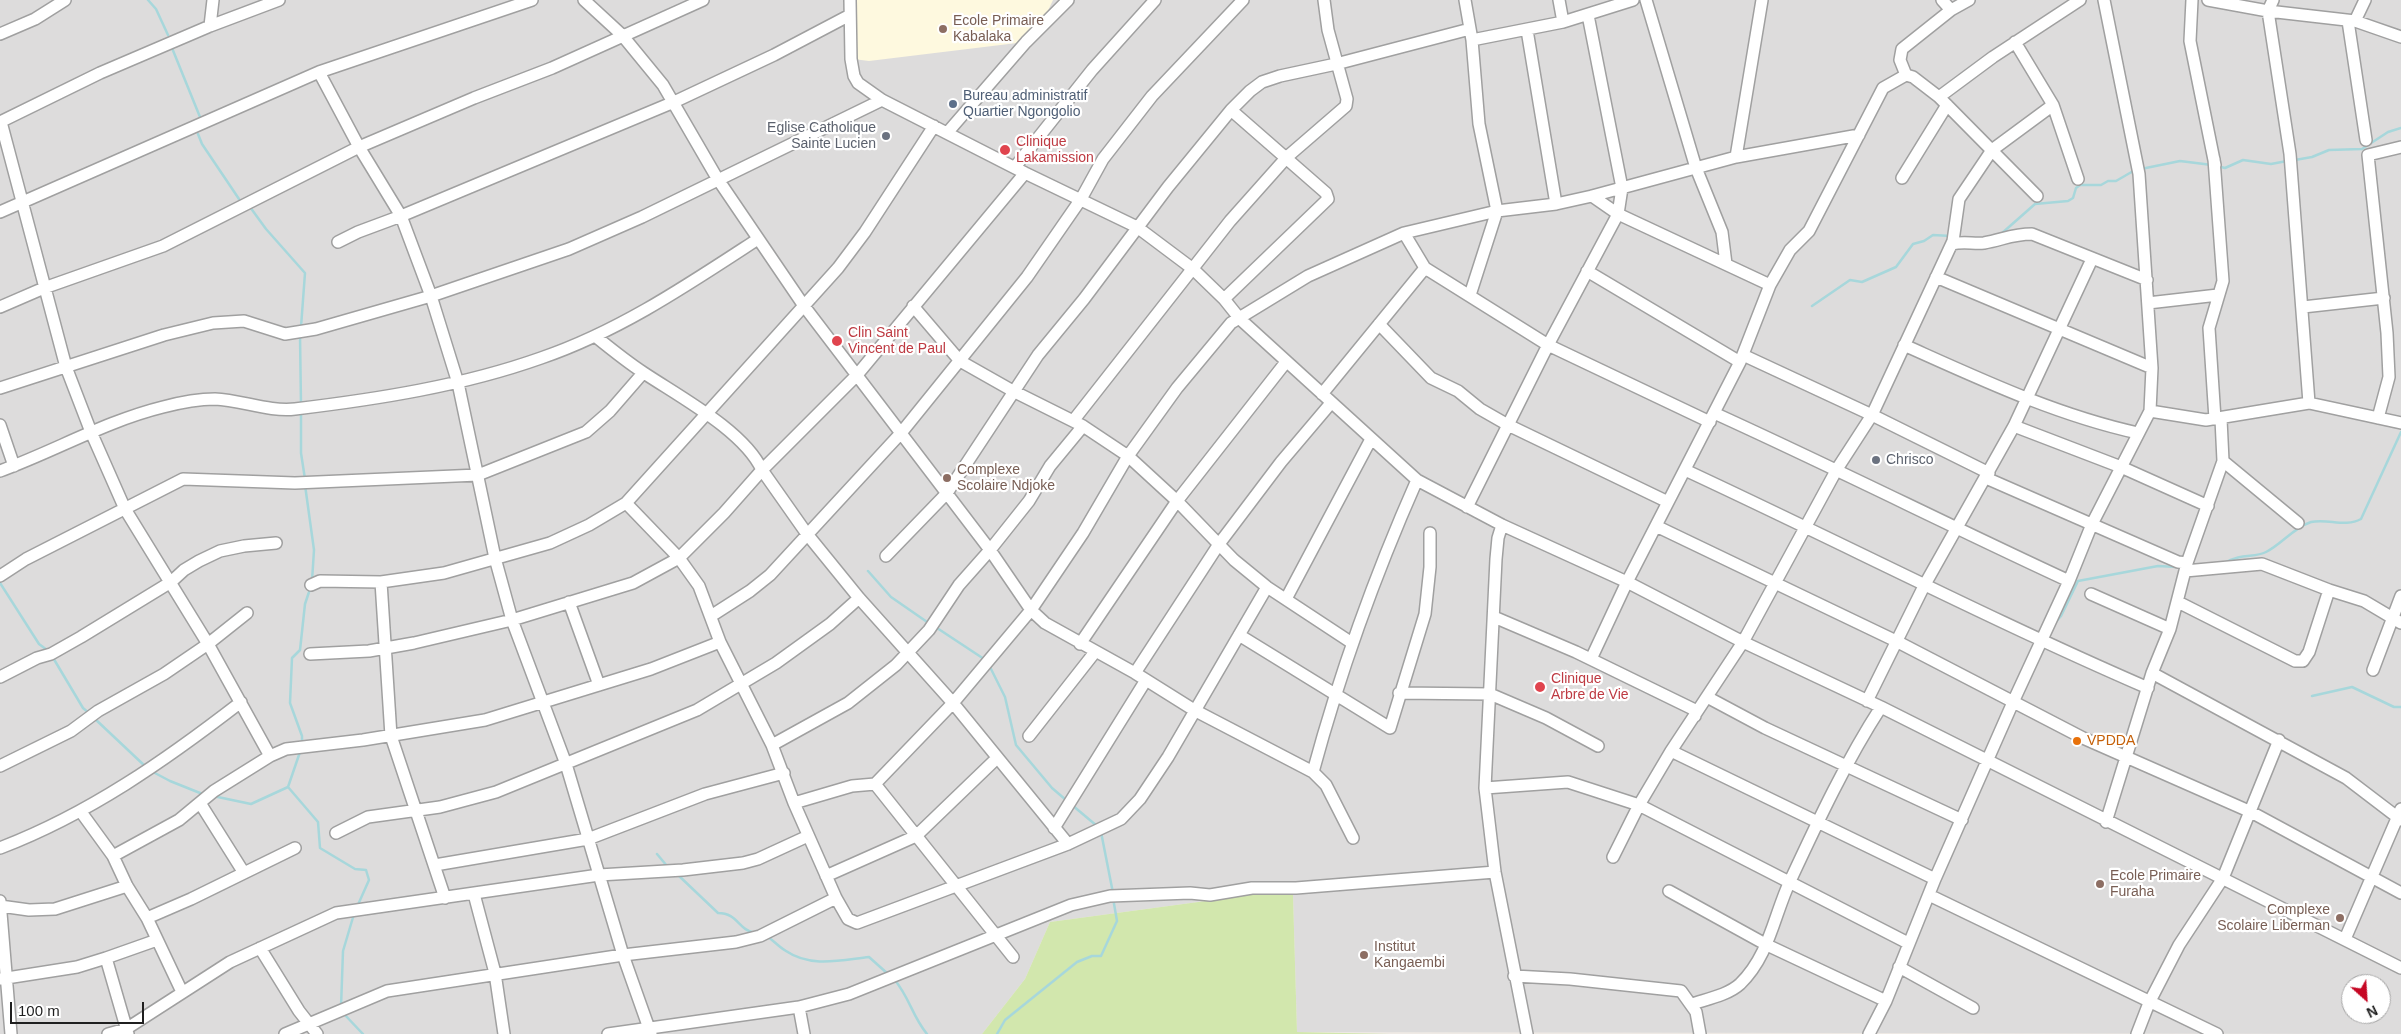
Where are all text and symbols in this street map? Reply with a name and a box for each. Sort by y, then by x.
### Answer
place label: Ecole Primaire Kabalaka [953,13,1044,46]
marker: Ecole Primaire Kabalaka [937,23,949,35]
place label: Bureau administratif Quartier Ngongolio [963,88,1088,120]
marker: Bureau administratif Quartier Ngongolio [947,98,959,110]
place label: Eglise Catholique Sainte Lucien [767,120,876,152]
marker: Eglise Catholique Sainte Lucien [880,130,892,142]
place label: Clinique Lakamission [1016,134,1094,166]
marker: Clinique Lakamission [998,143,1012,157]
place label: Clin Saint Vincent de Paul [848,325,946,358]
marker: Clin Saint Vincent de Paul [830,334,844,348]
place label: Chrisco [1886,452,1933,468]
marker: Chrisco [1870,454,1882,466]
place label: Complexe Scolaire Ndjoke [957,462,1055,494]
marker: Complexe Scolaire Ndjoke [941,472,953,484]
place label: Clinique Arbre de Vie [1551,671,1629,704]
marker: Clinique Arbre de Vie [1533,680,1547,694]
place label: VPDDA [2087,733,2135,749]
marker: VPDDA [2071,735,2083,747]
place label: Ecole Primaire Furaha [2110,868,2201,900]
marker: Ecole Primaire Furaha [2094,878,2106,890]
place label: Complexe Scolaire Liberman [2217,902,2330,934]
marker: Complexe Scolaire Liberman [2334,912,2346,924]
place label: Institut Kangaembi [1374,939,1445,972]
marker: Institut Kangaembi [1358,949,1370,961]
north arrow [2341,974,2391,1024]
scale bar [12,992,146,1024]
text: 100 m [18,1002,60,1019]
text: N [2364,1002,2380,1021]

